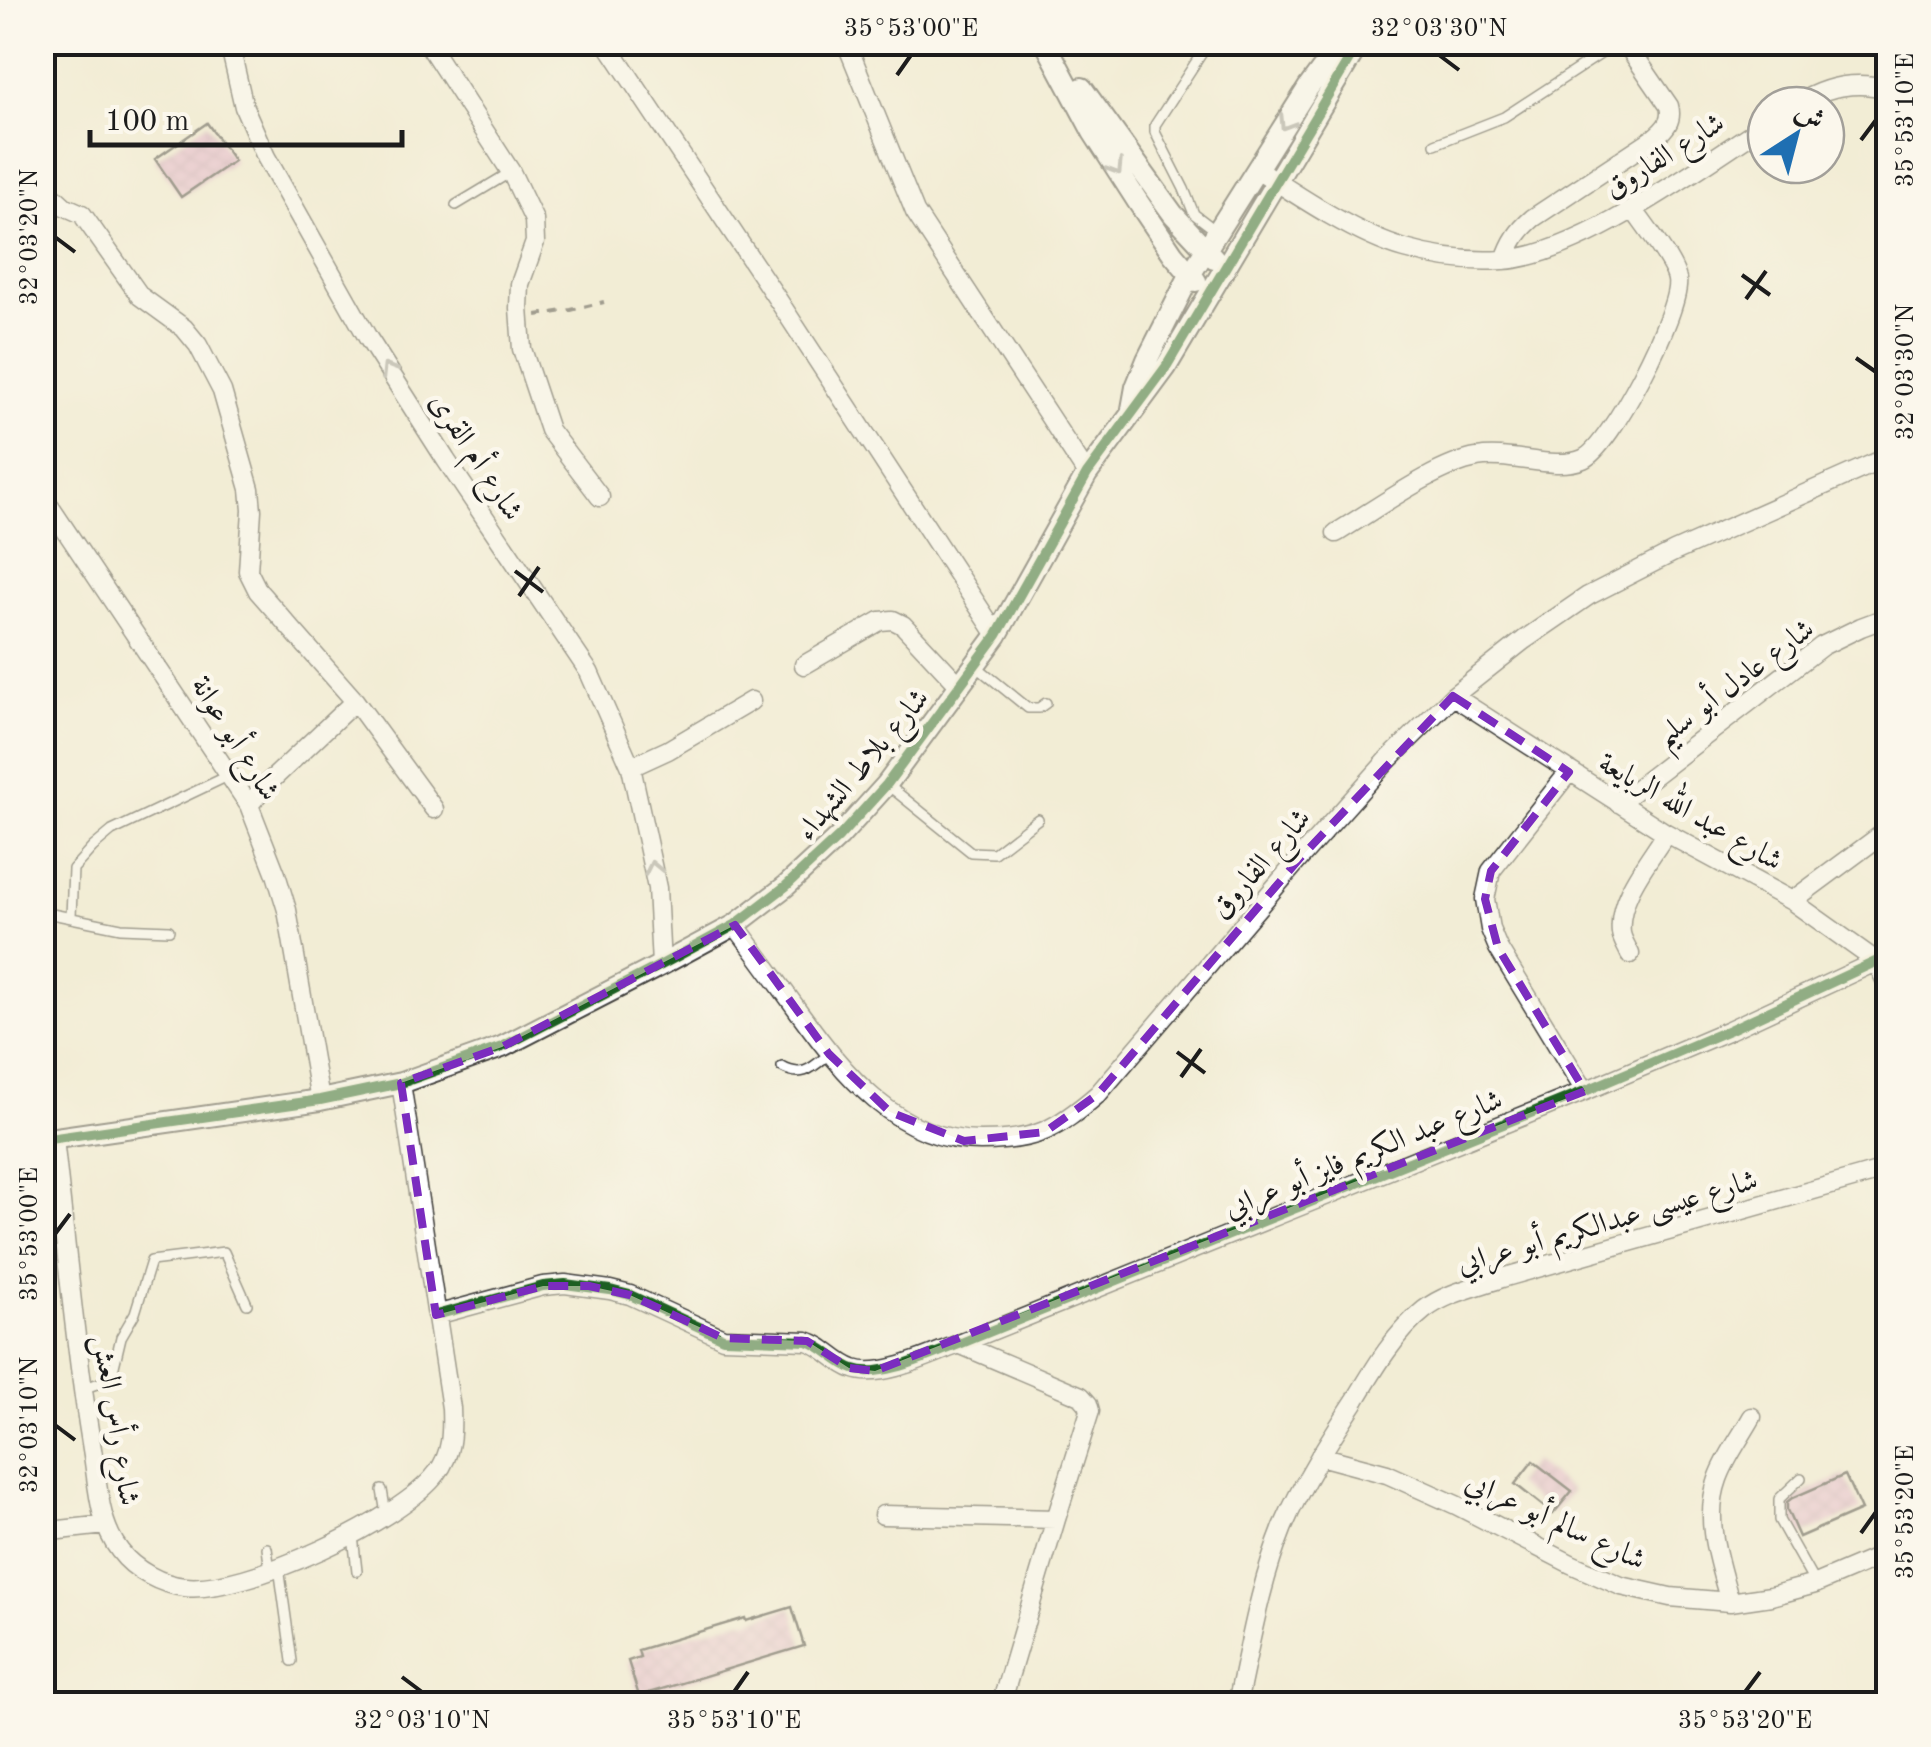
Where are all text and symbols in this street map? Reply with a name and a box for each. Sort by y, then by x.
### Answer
text: 35°53'00"E [844,17,978,42]
text: 32°03'30"N [1371,17,1507,42]
text: 35°53'10"E [1894,53,1919,187]
scale bar [90,85,402,147]
north arrow [1746,85,1846,185]
text: ش [1789,98,1828,137]
text: 100 m [105,107,189,137]
street label: شارع الفاروق [1600,108,1735,212]
one-way arrow [1279,112,1298,130]
one-way arrow [1104,157,1123,175]
text: 32°03'20"N [18,169,43,305]
text: 32°03'30"N [1894,304,1919,440]
one-way arrow [382,363,401,381]
street label: شارع أم القرى [415,383,534,531]
street label: شارع عادل أبو سليم [1645,608,1827,762]
street label: شارع أبو عوانة [178,667,291,811]
street label: شارع بلاط الشهداء [792,684,942,852]
street label: شارع عبد الله الربايعة [1589,739,1792,884]
street label: شارع الفاروق [1206,804,1323,930]
one-way arrow [643,860,664,877]
street label: شارع عبد الكريم فايز أبو عرابي [1217,1078,1511,1233]
street label: شارع عيسى عبدالكريم أبو عرابي [1452,1158,1764,1289]
text: 35°53'00"E [18,1167,43,1301]
street label: شارع رأس العش [79,1331,151,1509]
text: 32°03'10"N [18,1357,43,1493]
text: 35°53'20"E [1894,1445,1919,1579]
street label: شارع سالم أبو عرابي [1457,1460,1653,1585]
text: 32°03'10"N [354,1709,490,1734]
text: 35°53'10"E [667,1709,801,1734]
text: 35°53'20"E [1678,1709,1812,1734]

